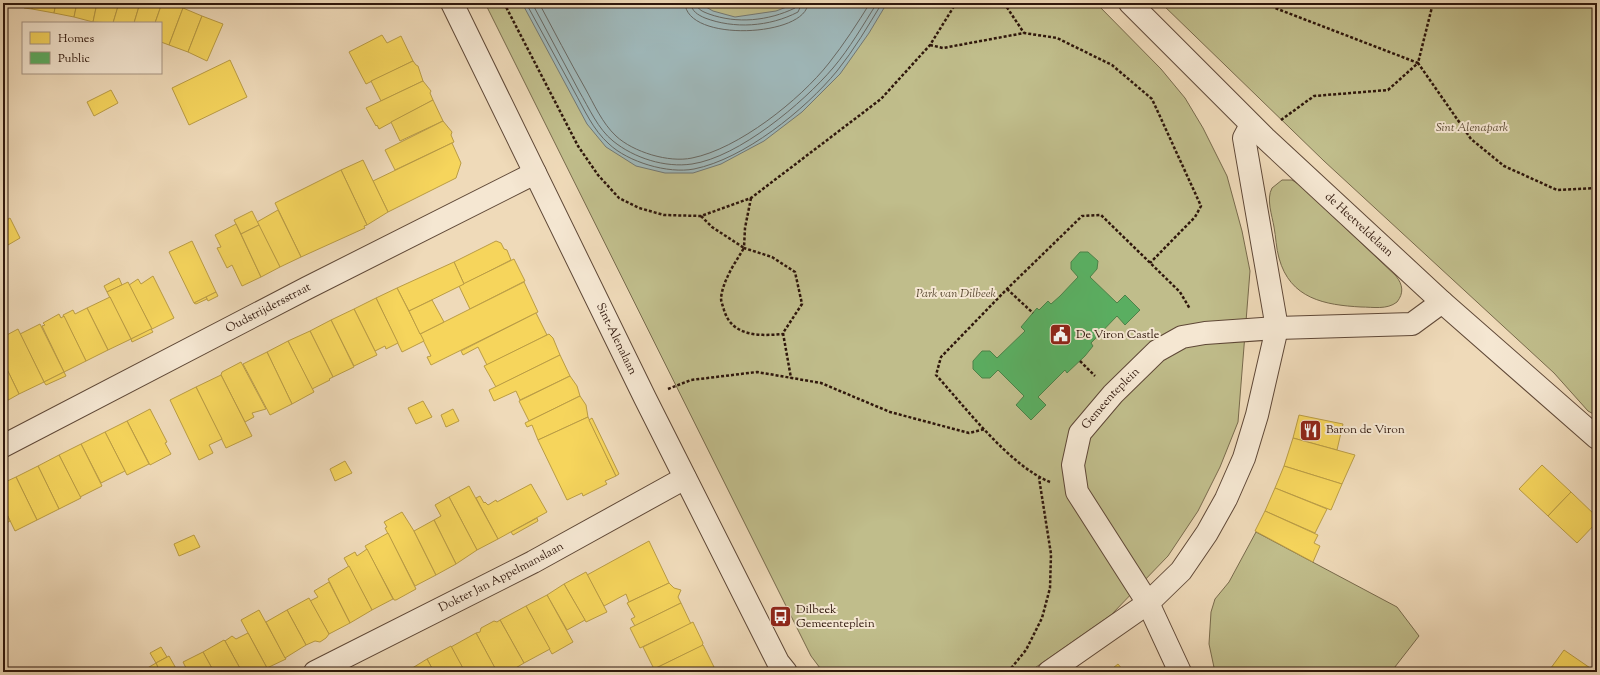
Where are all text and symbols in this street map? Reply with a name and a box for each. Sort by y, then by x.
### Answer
legend [22,22,162,74]
text: Homes [58,30,94,48]
text: Public [58,50,91,68]
park label: Sint Alenapark [1436,119,1509,137]
street label: de Heetveldelaan [1321,189,1397,262]
street label: Oudstrijdersstraat [222,278,314,338]
park label: Park van Dilbeek [916,285,996,303]
street label: Sint-Alenalaan [591,300,641,378]
public building icon: De Viron Castle [1047,322,1073,348]
place label: De Viron Castle [1076,326,1160,344]
street label: Gemeenteplein [1077,363,1144,434]
restaurant icon: Baron de Viron [1297,417,1323,443]
place label: Baron de Viron [1326,421,1405,439]
street label: Dokter Jan Appelmanslaan [436,538,567,617]
place label: Dilbeek Gemeenteplein [796,601,875,633]
bus stop icon: Dilbeek Gemeenteplein [767,604,793,630]

